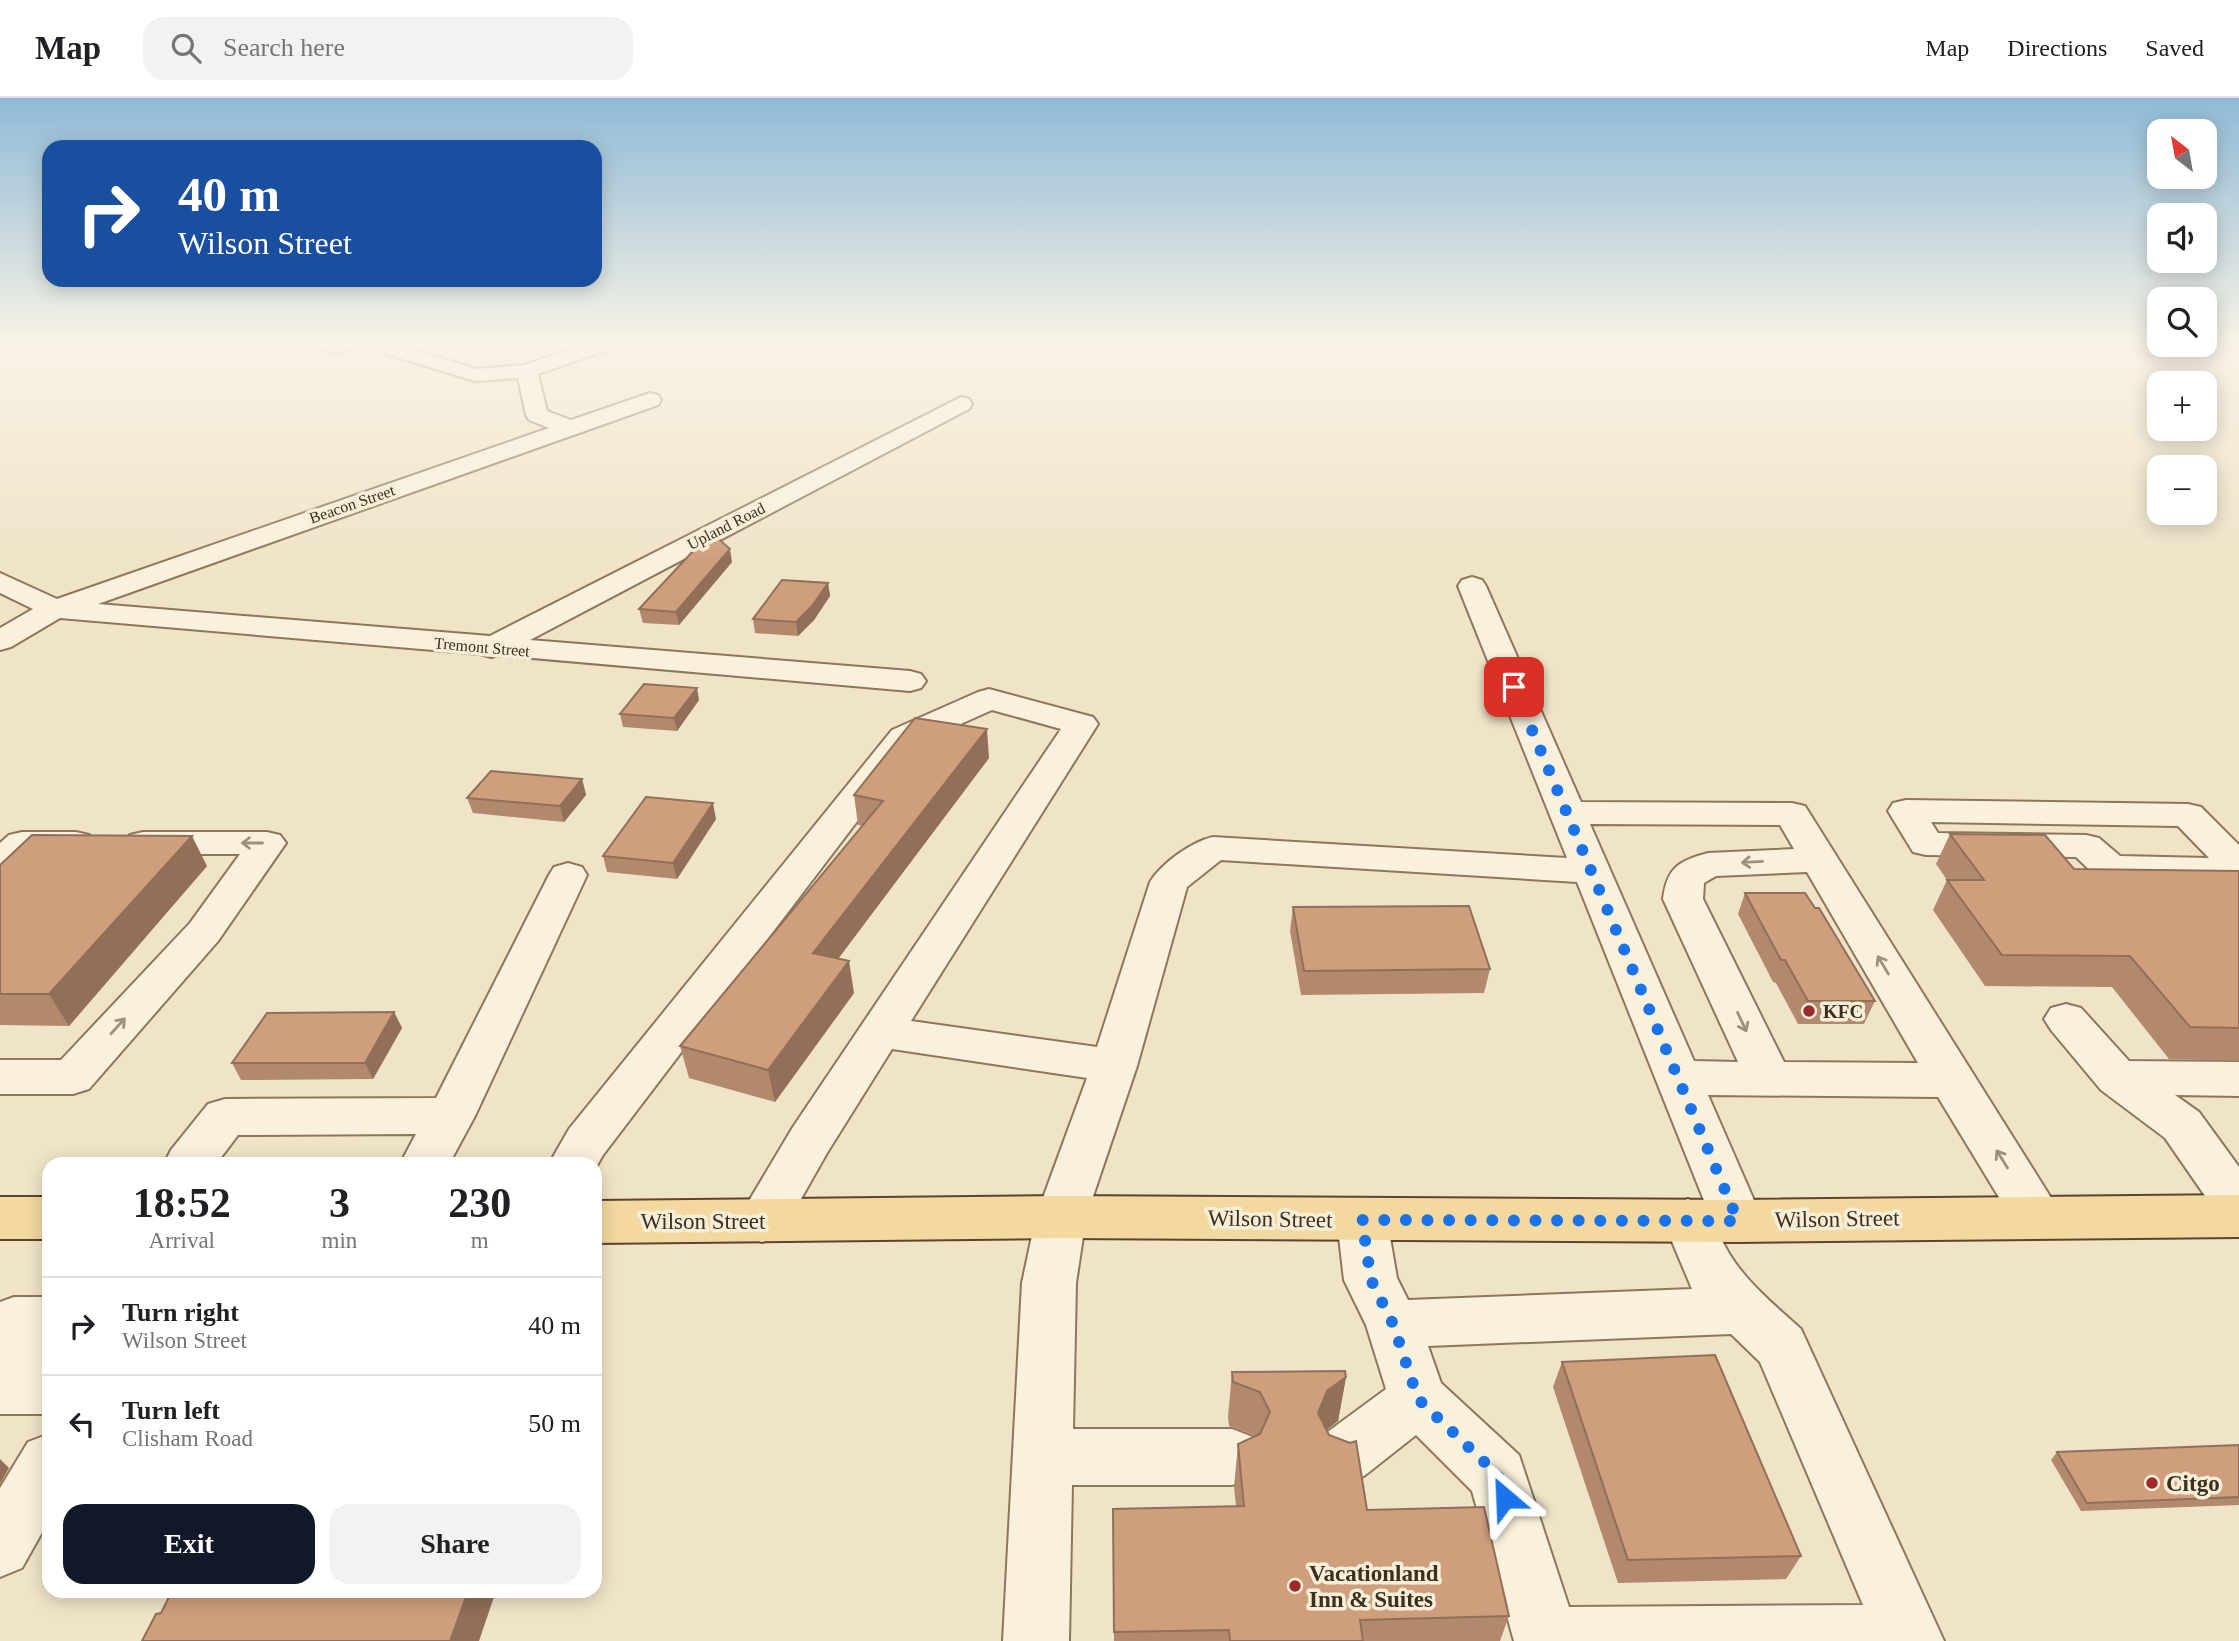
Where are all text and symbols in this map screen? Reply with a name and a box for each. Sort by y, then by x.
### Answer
search box [143,17,633,80]
icon: search [167,29,205,67]
text: Map [35,30,101,66]
text: Search here [223,33,345,62]
text: Map [1925,35,1969,61]
text: Directions [2007,35,2107,61]
text: Saved [2145,35,2204,61]
north arrow [2147,119,2217,189]
map controls [2147,119,2217,525]
text: 40 m [178,167,280,222]
icon: right [63,168,154,259]
button: sound [2147,203,2217,273]
text: Wilson Street [178,225,352,261]
button: search [2147,287,2217,357]
button: + [2147,371,2217,441]
button: − [2147,455,2217,525]
street label: Beacon Street [307,481,398,527]
street label: Upland Road [684,499,768,554]
street label: Tremont Street [434,634,531,660]
pin [1484,657,1544,717]
icon: arrive [1495,668,1533,706]
one-way arrow [241,836,264,850]
one-way arrow [1741,856,1764,869]
one-way arrow [1876,956,1890,976]
place label: KFC [1823,1001,1863,1022]
marker: KFC [1801,1003,1817,1019]
one-way arrow [1735,1011,1749,1032]
one-way arrow [110,1017,126,1035]
one-way arrow [1995,1150,2009,1170]
text: 18:52 [133,1180,231,1226]
text: 3 [329,1180,350,1226]
text: 230 [448,1180,511,1226]
street label: Wilson Street [1207,1205,1333,1233]
street label: Wilson Street [1774,1205,1900,1233]
street label: Wilson Street [641,1209,766,1234]
text: Arrival [149,1228,215,1253]
text: min [322,1228,357,1253]
text: m [471,1228,489,1253]
text: Turn right [122,1298,239,1327]
icon: right [63,1307,101,1345]
text: 40 m [528,1311,581,1340]
text: Wilson Street [122,1328,247,1353]
text: Turn left [122,1396,220,1425]
icon: left [63,1405,101,1443]
text: 50 m [528,1409,581,1438]
text: Clisham Road [122,1426,253,1451]
position arrow [1468,1461,1542,1535]
place label: Citgo [2166,1471,2220,1496]
marker: Citgo [2144,1475,2160,1491]
button: Exit [63,1504,315,1584]
button: Share [329,1504,581,1584]
place label: Vacationland Inn & Suites [1309,1561,1439,1612]
marker: Vacationland Inn & Suites [1287,1578,1303,1594]

